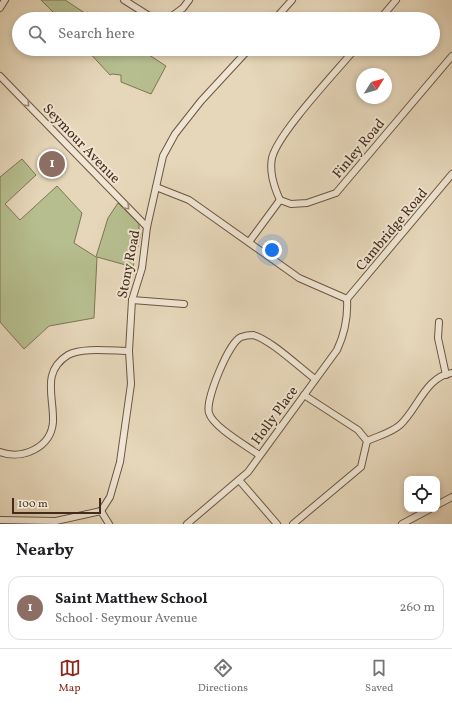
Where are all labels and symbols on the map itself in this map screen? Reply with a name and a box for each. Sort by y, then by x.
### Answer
north arrow [356,68,392,104]
one-way arrow [22,99,30,107]
street label: Seymour Avenue [38,100,124,188]
street label: Finley Road [329,115,390,183]
pin: 1 [39,149,65,179]
street label: Cambridge Road [352,185,432,275]
one-way arrow [122,202,130,210]
street label: Stony Road [114,228,145,300]
your location [262,240,282,260]
street label: Holly Place [247,382,303,449]
scale bar [12,496,101,515]

